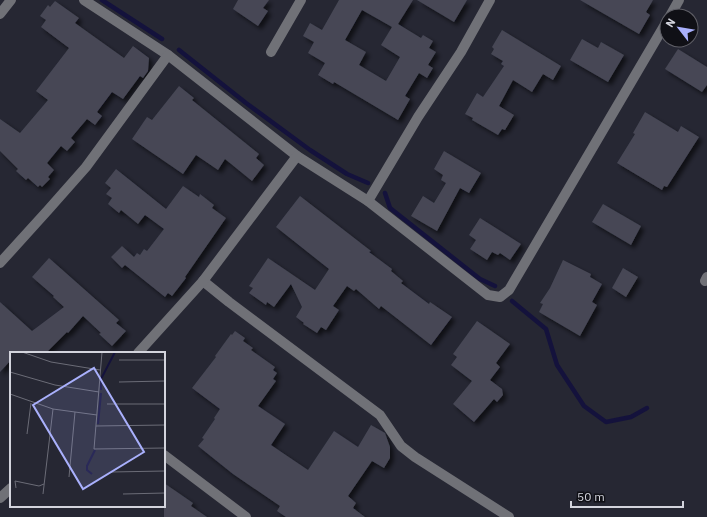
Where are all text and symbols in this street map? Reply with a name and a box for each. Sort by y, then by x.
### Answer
north arrow [659,8,699,48]
text: N [662,16,678,30]
inset map [10,352,165,507]
scale bar [571,483,683,509]
text: 50 m [577,489,605,504]

